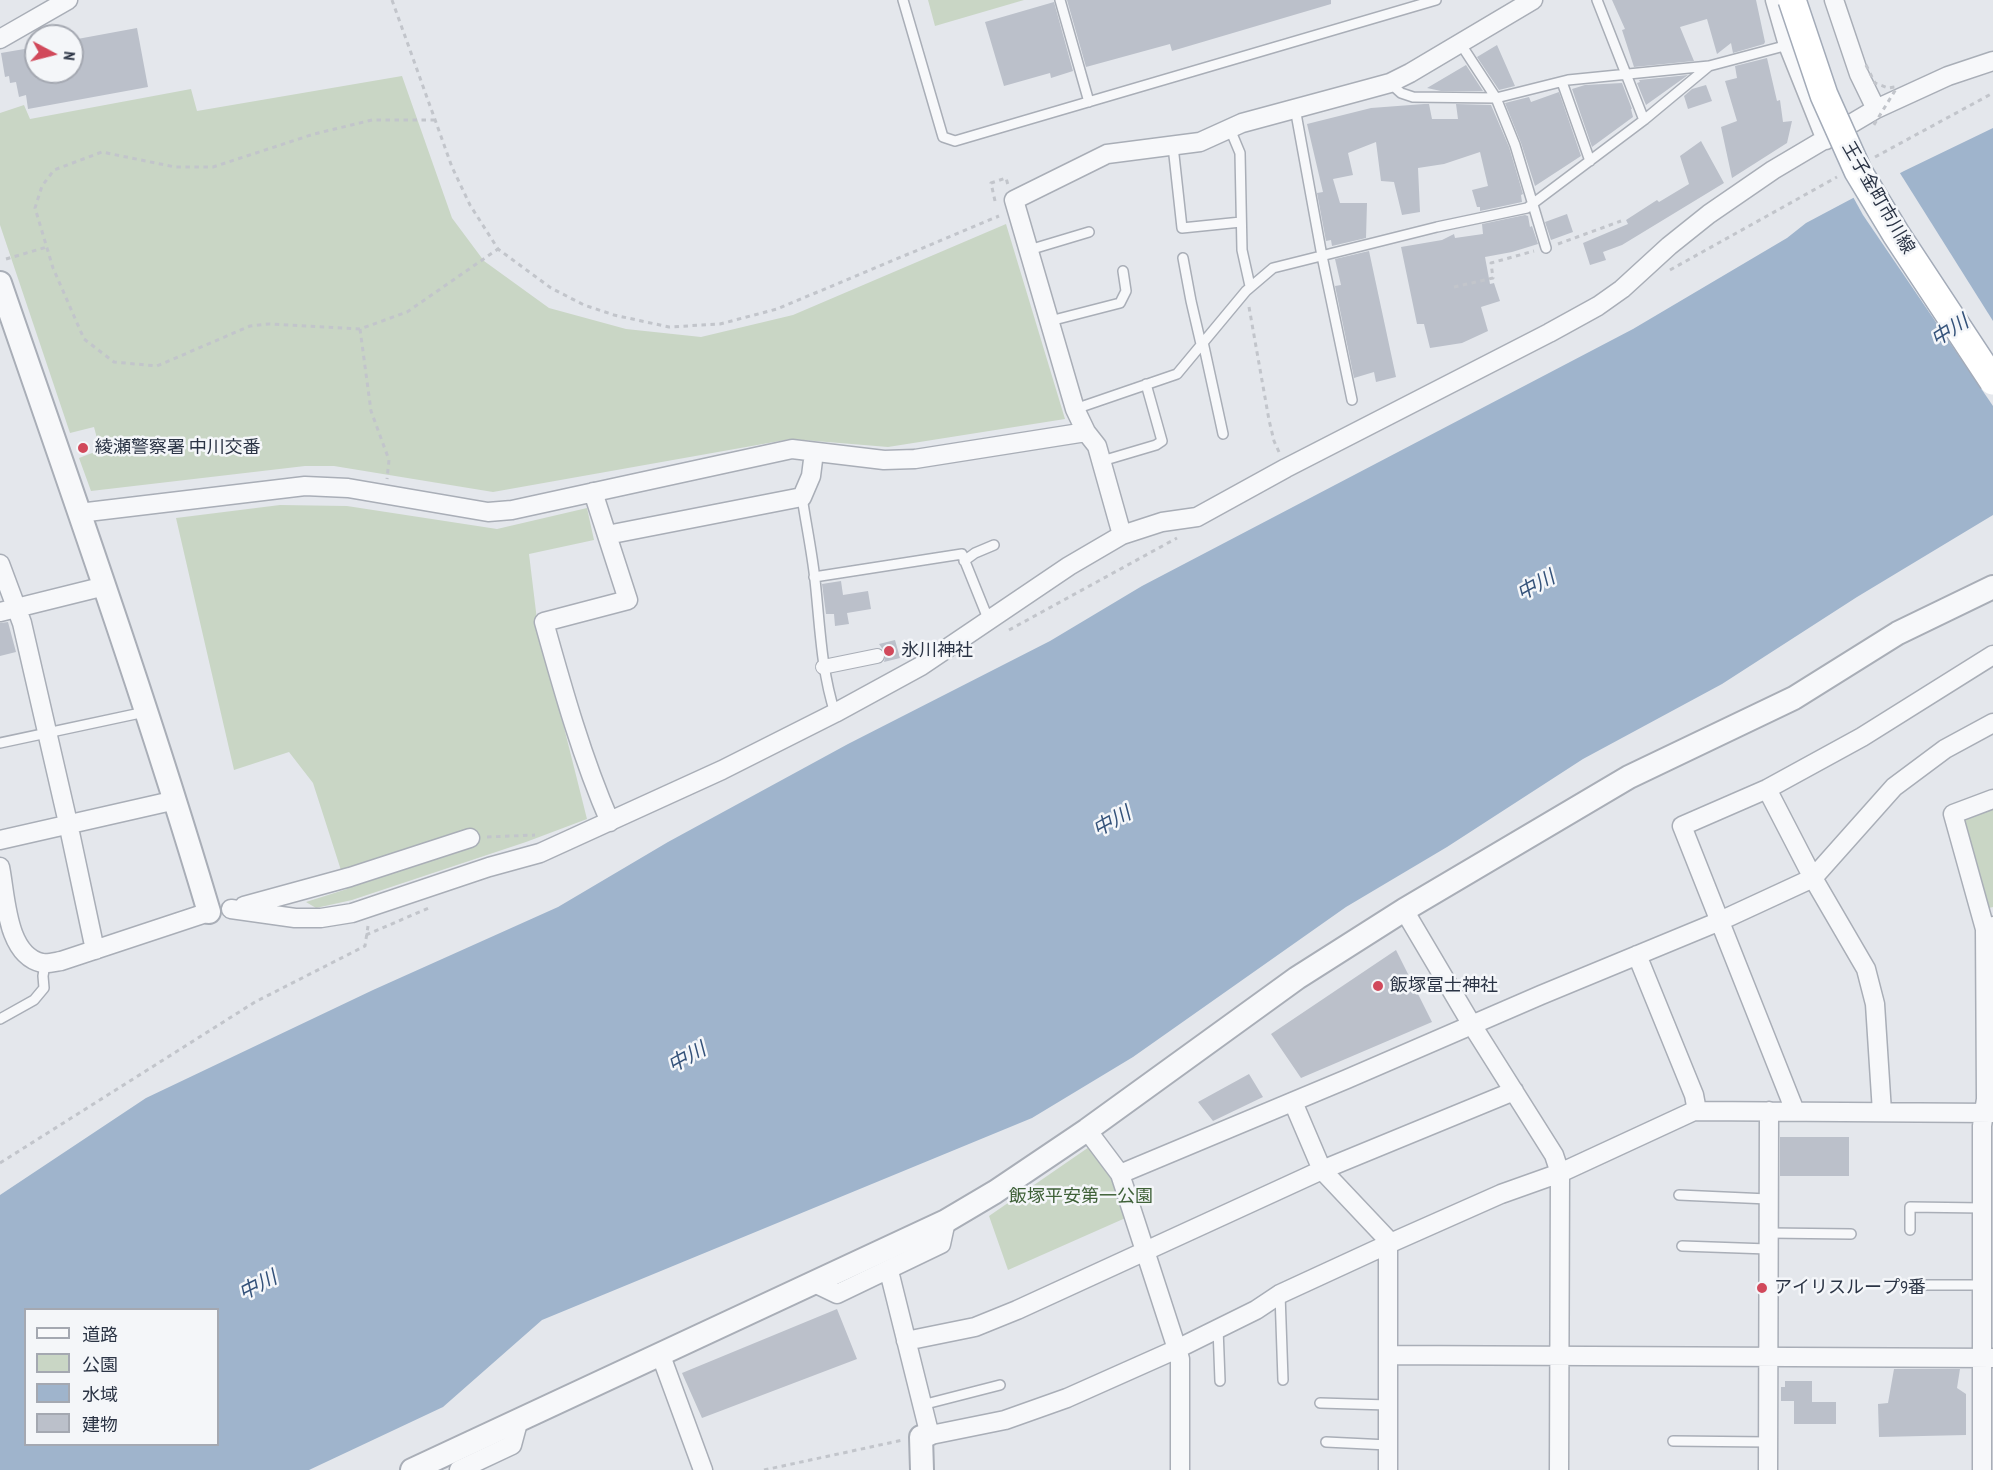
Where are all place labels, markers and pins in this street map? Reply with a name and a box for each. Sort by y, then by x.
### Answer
place label: 綾瀬警察署 中川交番 [95,437,261,459]
marker: 綾瀬警察署 中川交番 [76,441,90,455]
place label: 氷川神社 [901,640,973,662]
marker: 氷川神社 [882,644,896,658]
place label: 飯塚冨士神社 [1390,975,1498,997]
marker: 飯塚冨士神社 [1371,979,1385,993]
place label: アイリスループ9番 [1774,1277,1926,1299]
marker: アイリスループ9番 [1755,1281,1769,1295]

